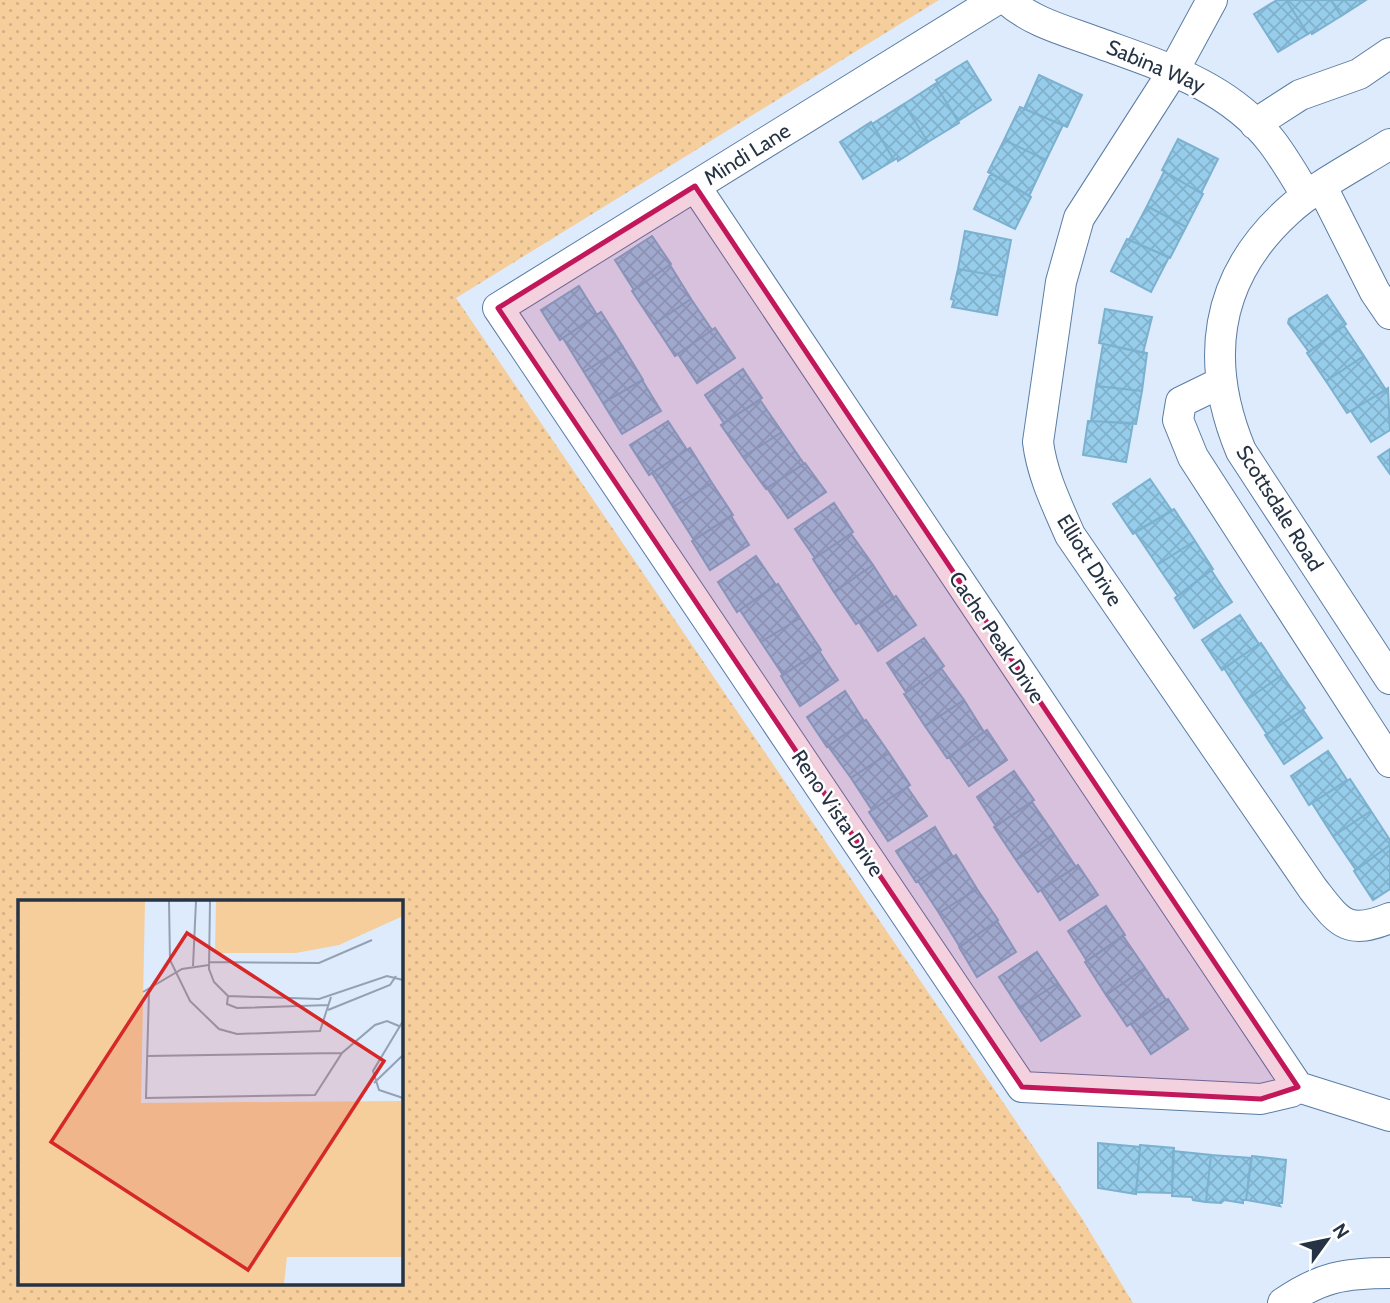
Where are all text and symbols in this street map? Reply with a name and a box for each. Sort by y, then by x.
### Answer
street label: Sabina Way [1103,34,1209,98]
street label: Mindi Lane [699,118,795,190]
street label: Scottsdale Road [1231,441,1329,575]
street label: Elliott Drive [1052,510,1128,611]
street label: Cache Peak Drive [944,566,1050,708]
street label: Reno Vista Drive [787,745,890,881]
inset map [18,900,402,1286]
north arrow [1292,1205,1362,1275]
text: N [1328,1219,1354,1243]

